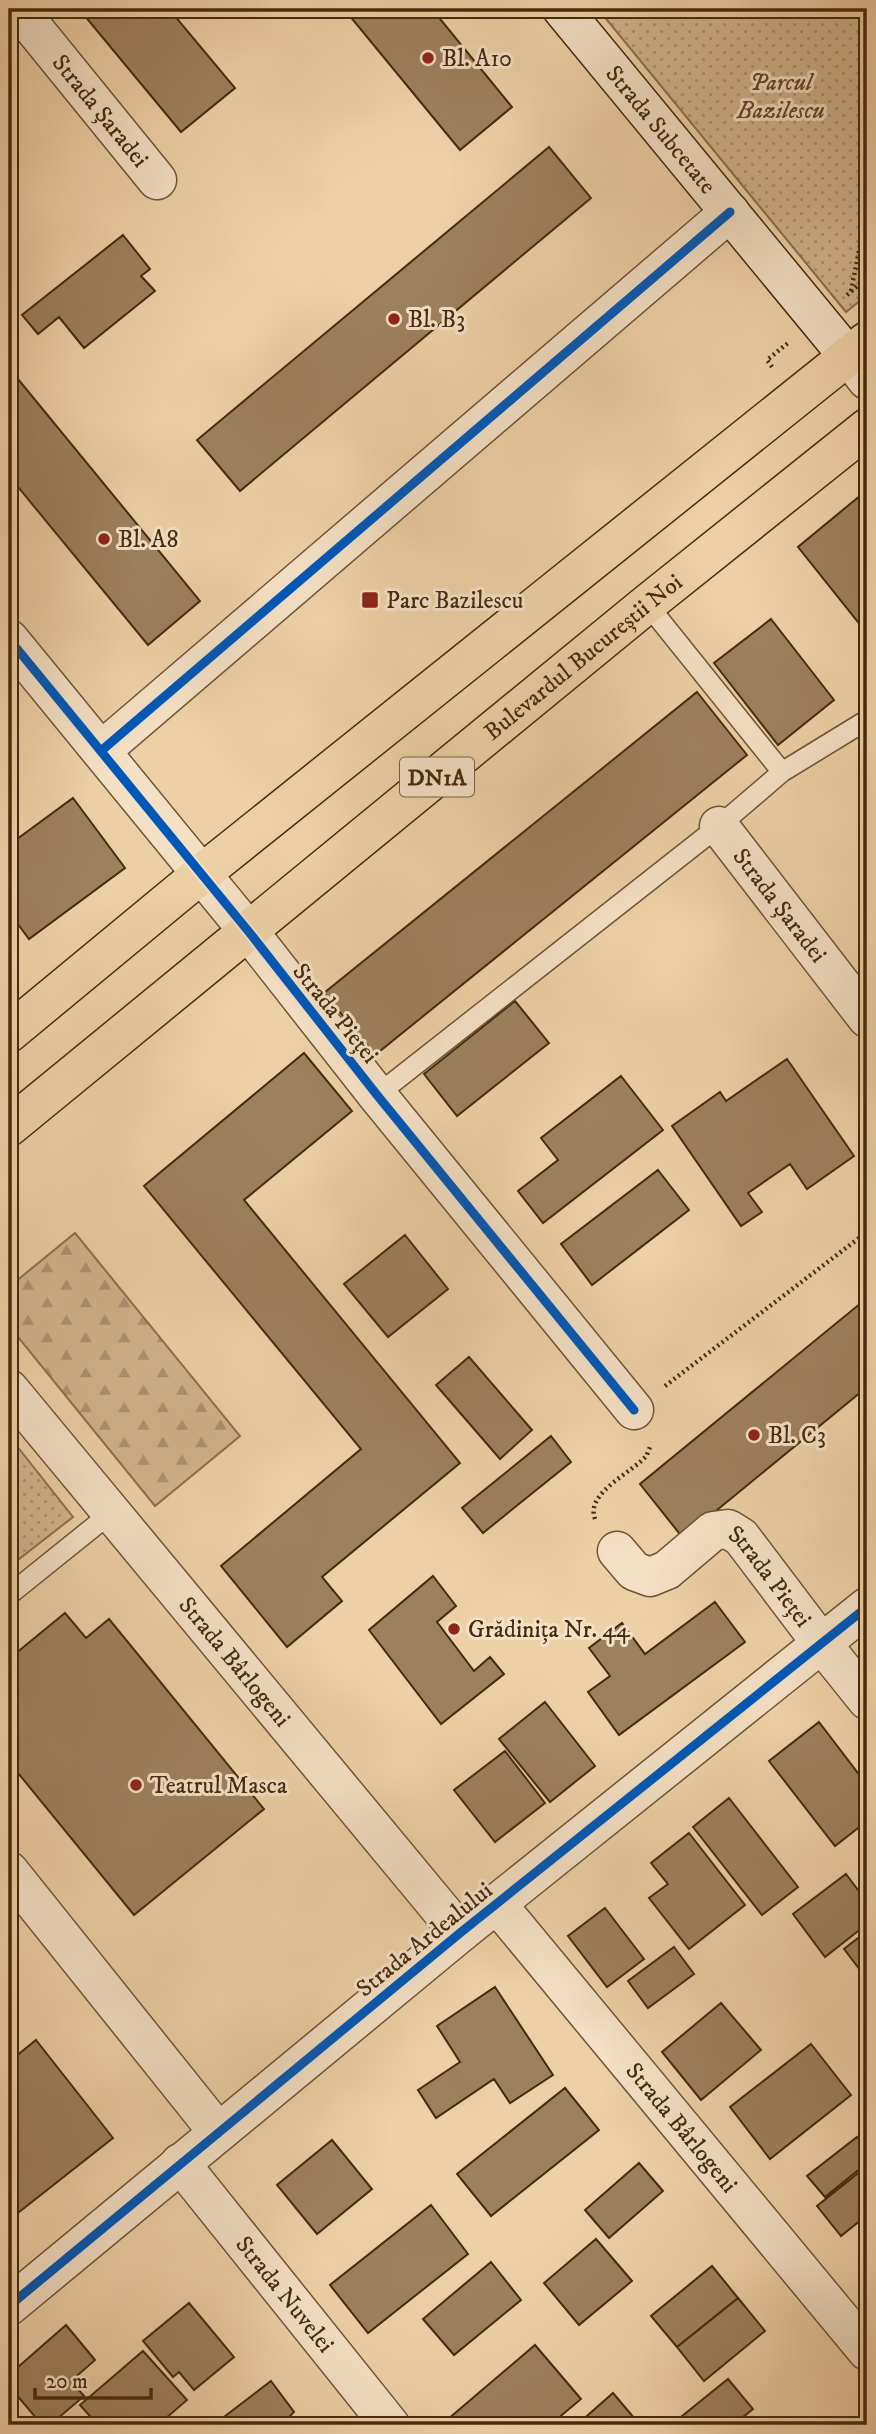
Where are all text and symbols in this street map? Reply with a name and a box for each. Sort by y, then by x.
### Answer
place label: Bl. A10 [442,44,512,74]
street label: Strada Șaradei [45,49,155,174]
marker: Bl. A10 [420,50,436,66]
street label: Strada Subcetate [599,60,722,201]
park label: Parcul Bazilescu [736,68,825,126]
place label: Bl. B3 [408,305,465,335]
marker: Bl. B3 [386,311,402,327]
place label: Bl. A8 [118,525,178,555]
marker: Bl. A8 [96,531,112,547]
street label: Bulevardul Bucureștii Noi [478,568,689,747]
place label: Parc Bazilescu [386,586,523,616]
marker: Parc Bazilescu [360,590,380,610]
road number: DN1A [400,758,474,796]
street label: Strada Șaradei [726,842,833,969]
street label: Strada Pieței [286,957,385,1070]
place label: Bl. C3 [768,1421,826,1451]
marker: Bl. C3 [746,1427,762,1443]
street label: Strada Pieței [723,1519,818,1633]
street label: Strada Bârlogeni [172,1591,297,1733]
place label: Grădinița Nr. 44 [468,1615,631,1645]
marker: Grădinița Nr. 44 [446,1621,462,1637]
place label: Teatrul Masca [150,1771,288,1801]
marker: Teatrul Masca [128,1777,144,1793]
street label: Strada Ardealului [350,1876,499,2004]
street label: Strada Bârlogeni [619,2057,744,2199]
street label: Strada Nuvelei [228,2230,340,2359]
scale bar [35,2357,150,2401]
text: 20 m [46,2369,88,2395]

